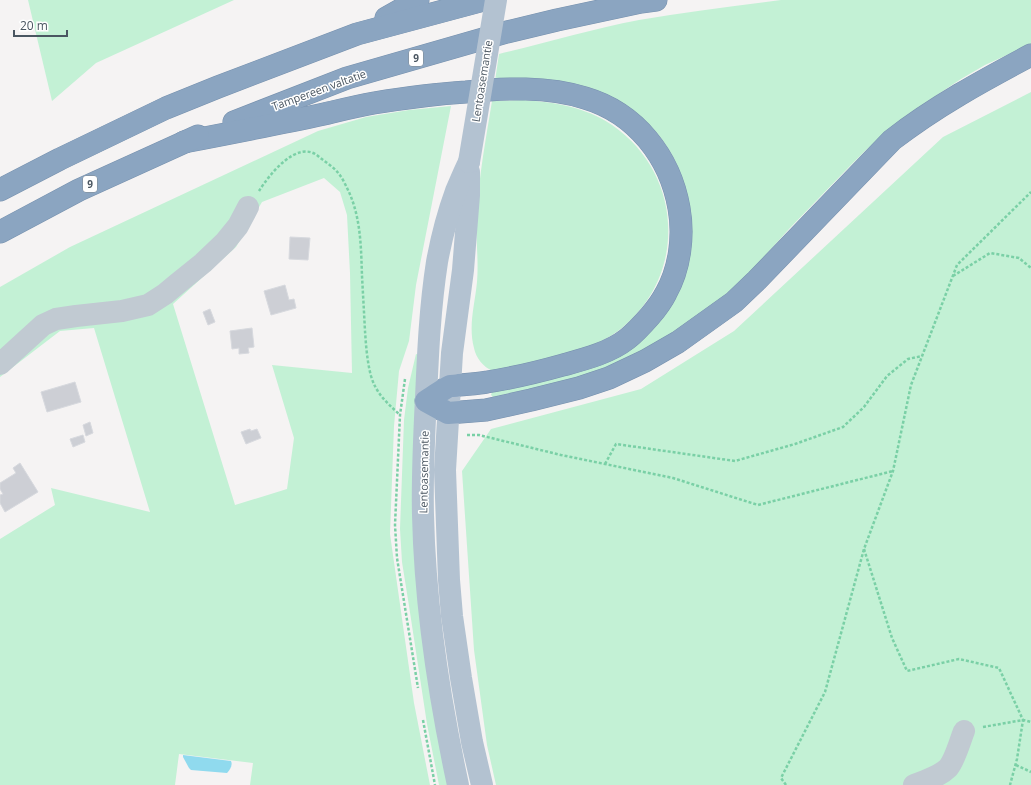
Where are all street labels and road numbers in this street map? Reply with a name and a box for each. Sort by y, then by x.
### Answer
street label: Lentoasemantie [468,39,495,123]
road number: 9 [409,50,423,66]
street label: Tampereen valtatie [270,66,368,114]
road number: 9 [83,176,97,192]
street label: Lentoasemantie [415,431,432,513]

